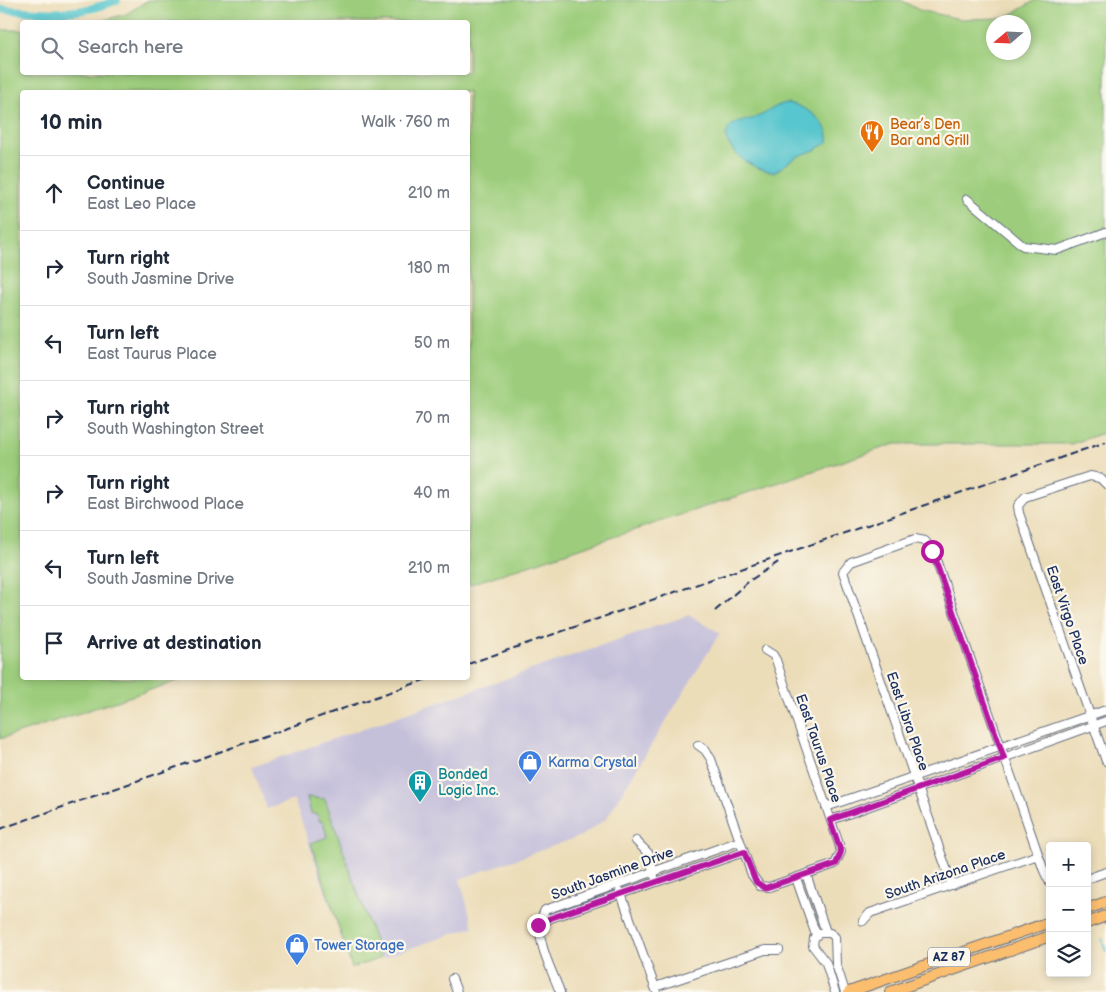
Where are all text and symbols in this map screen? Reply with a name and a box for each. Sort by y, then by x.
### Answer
north arrow [986,15,1031,60]
search box [20,20,470,75]
icon: search [38,34,66,62]
text: Search here [78,36,183,59]
text: 10 min [40,110,102,135]
text: Walk · 760 m [361,113,450,132]
place label: Bear’s Den Bar and Grill [890,116,969,149]
restaurant icon: Bear’s Den Bar and Grill [859,119,885,153]
text: Continue [87,172,165,195]
icon: ahead [40,179,68,207]
text: 210 m [408,184,450,203]
text: East Leo Place [87,195,196,214]
text: Turn right [87,247,170,270]
icon: right [40,254,68,282]
text: 180 m [408,259,450,278]
text: South Jasmine Drive [87,270,234,289]
text: Turn left [87,322,159,345]
icon: left [40,329,68,357]
text: 50 m [414,334,450,353]
text: East Taurus Place [87,345,217,364]
text: Turn right [87,397,170,420]
icon: right [40,404,68,432]
text: 70 m [415,409,450,428]
text: South Washington Street [87,420,264,439]
text: Turn right [87,472,170,495]
icon: right [40,479,68,507]
text: 40 m [413,484,450,503]
text: East Birchwood Place [87,495,244,514]
route start [921,540,944,563]
text: Turn left [87,547,159,570]
icon: left [40,554,68,582]
text: 210 m [408,559,450,578]
street label: East Virgo Place [1043,563,1092,667]
text: South Jasmine Drive [87,570,234,589]
icon: arrive [40,629,68,657]
text: Arrive at destination [87,632,262,655]
street label: East Libra Place [883,670,932,773]
street label: East Taurus Place [792,692,845,805]
shop icon: Karma Crystal [517,749,543,783]
place label: Karma Crystal [548,754,637,771]
place label: Bonded Logic Inc. [438,766,499,799]
building icon: Bonded Logic Inc. [407,769,433,803]
map controls [1046,842,1091,977]
button: + [1046,842,1091,887]
street label: South Jasmine Drive [549,843,676,903]
street label: South Arizona Place [883,846,1008,903]
button: − [1046,887,1091,932]
route end [527,914,550,937]
shop icon: Tower Storage [284,932,310,966]
button: layers [1046,932,1091,977]
place label: Tower Storage [314,937,404,954]
road number: AZ 87 [928,948,970,966]

